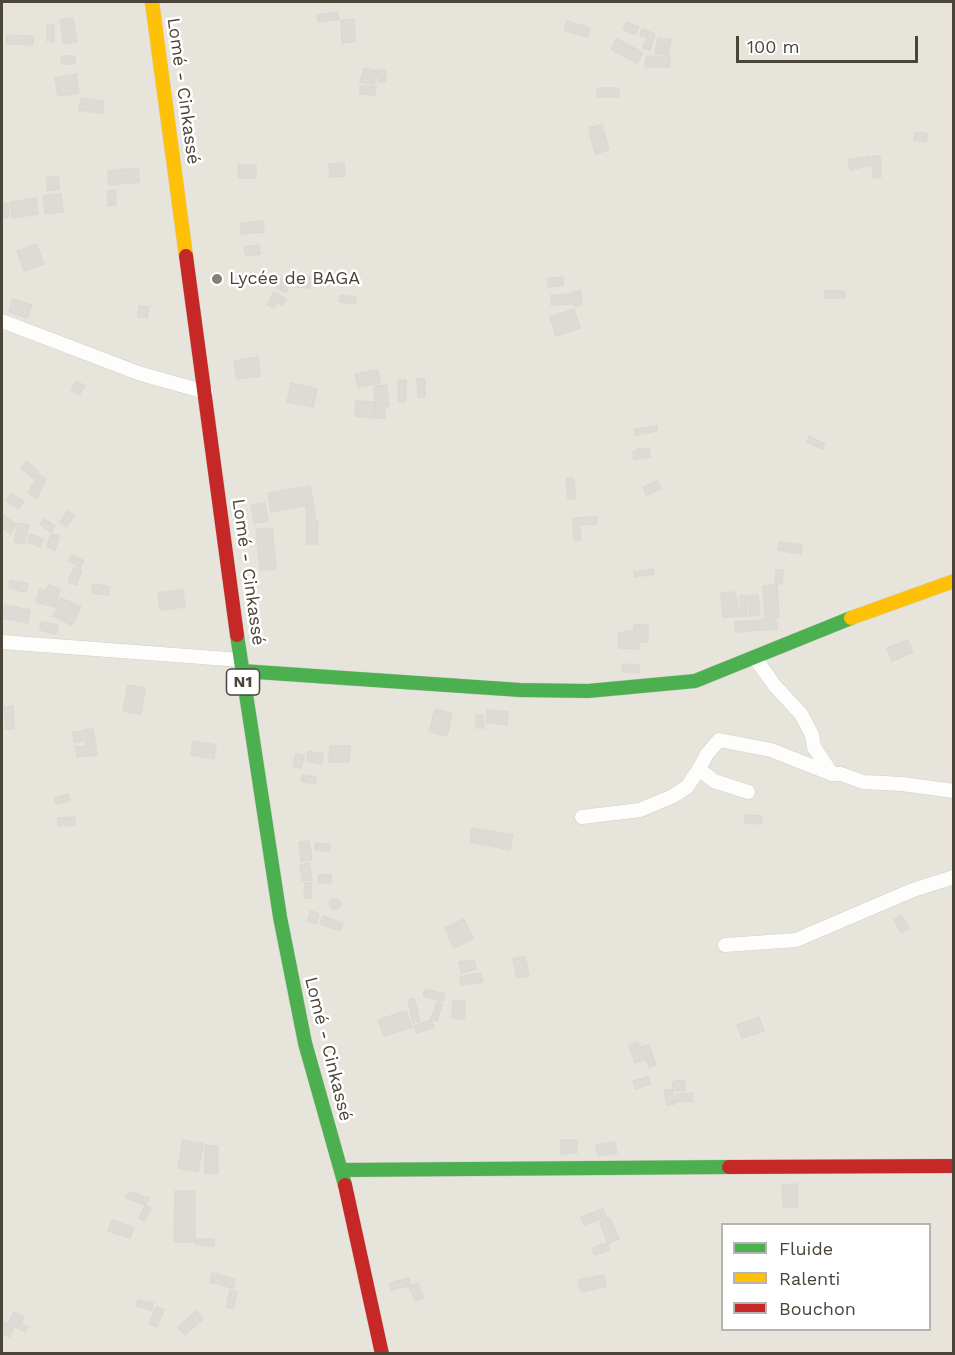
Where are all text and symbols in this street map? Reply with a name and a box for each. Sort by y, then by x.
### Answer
street label: Lomé - Cinkassé [162,16,204,166]
scale bar [739,24,920,62]
text: 100 m [747,36,800,57]
place label: Lycée de BAGA [229,268,360,290]
marker: Lycée de BAGA [210,272,224,286]
street label: Lomé - Cinkassé [227,497,269,647]
road number: N1 [226,669,260,695]
street label: Lomé - Cinkassé [300,975,356,1123]
legend [721,1223,931,1331]
text: Fluide [779,1238,833,1259]
text: Ralenti [779,1268,840,1289]
text: Bouchon [779,1298,856,1319]

